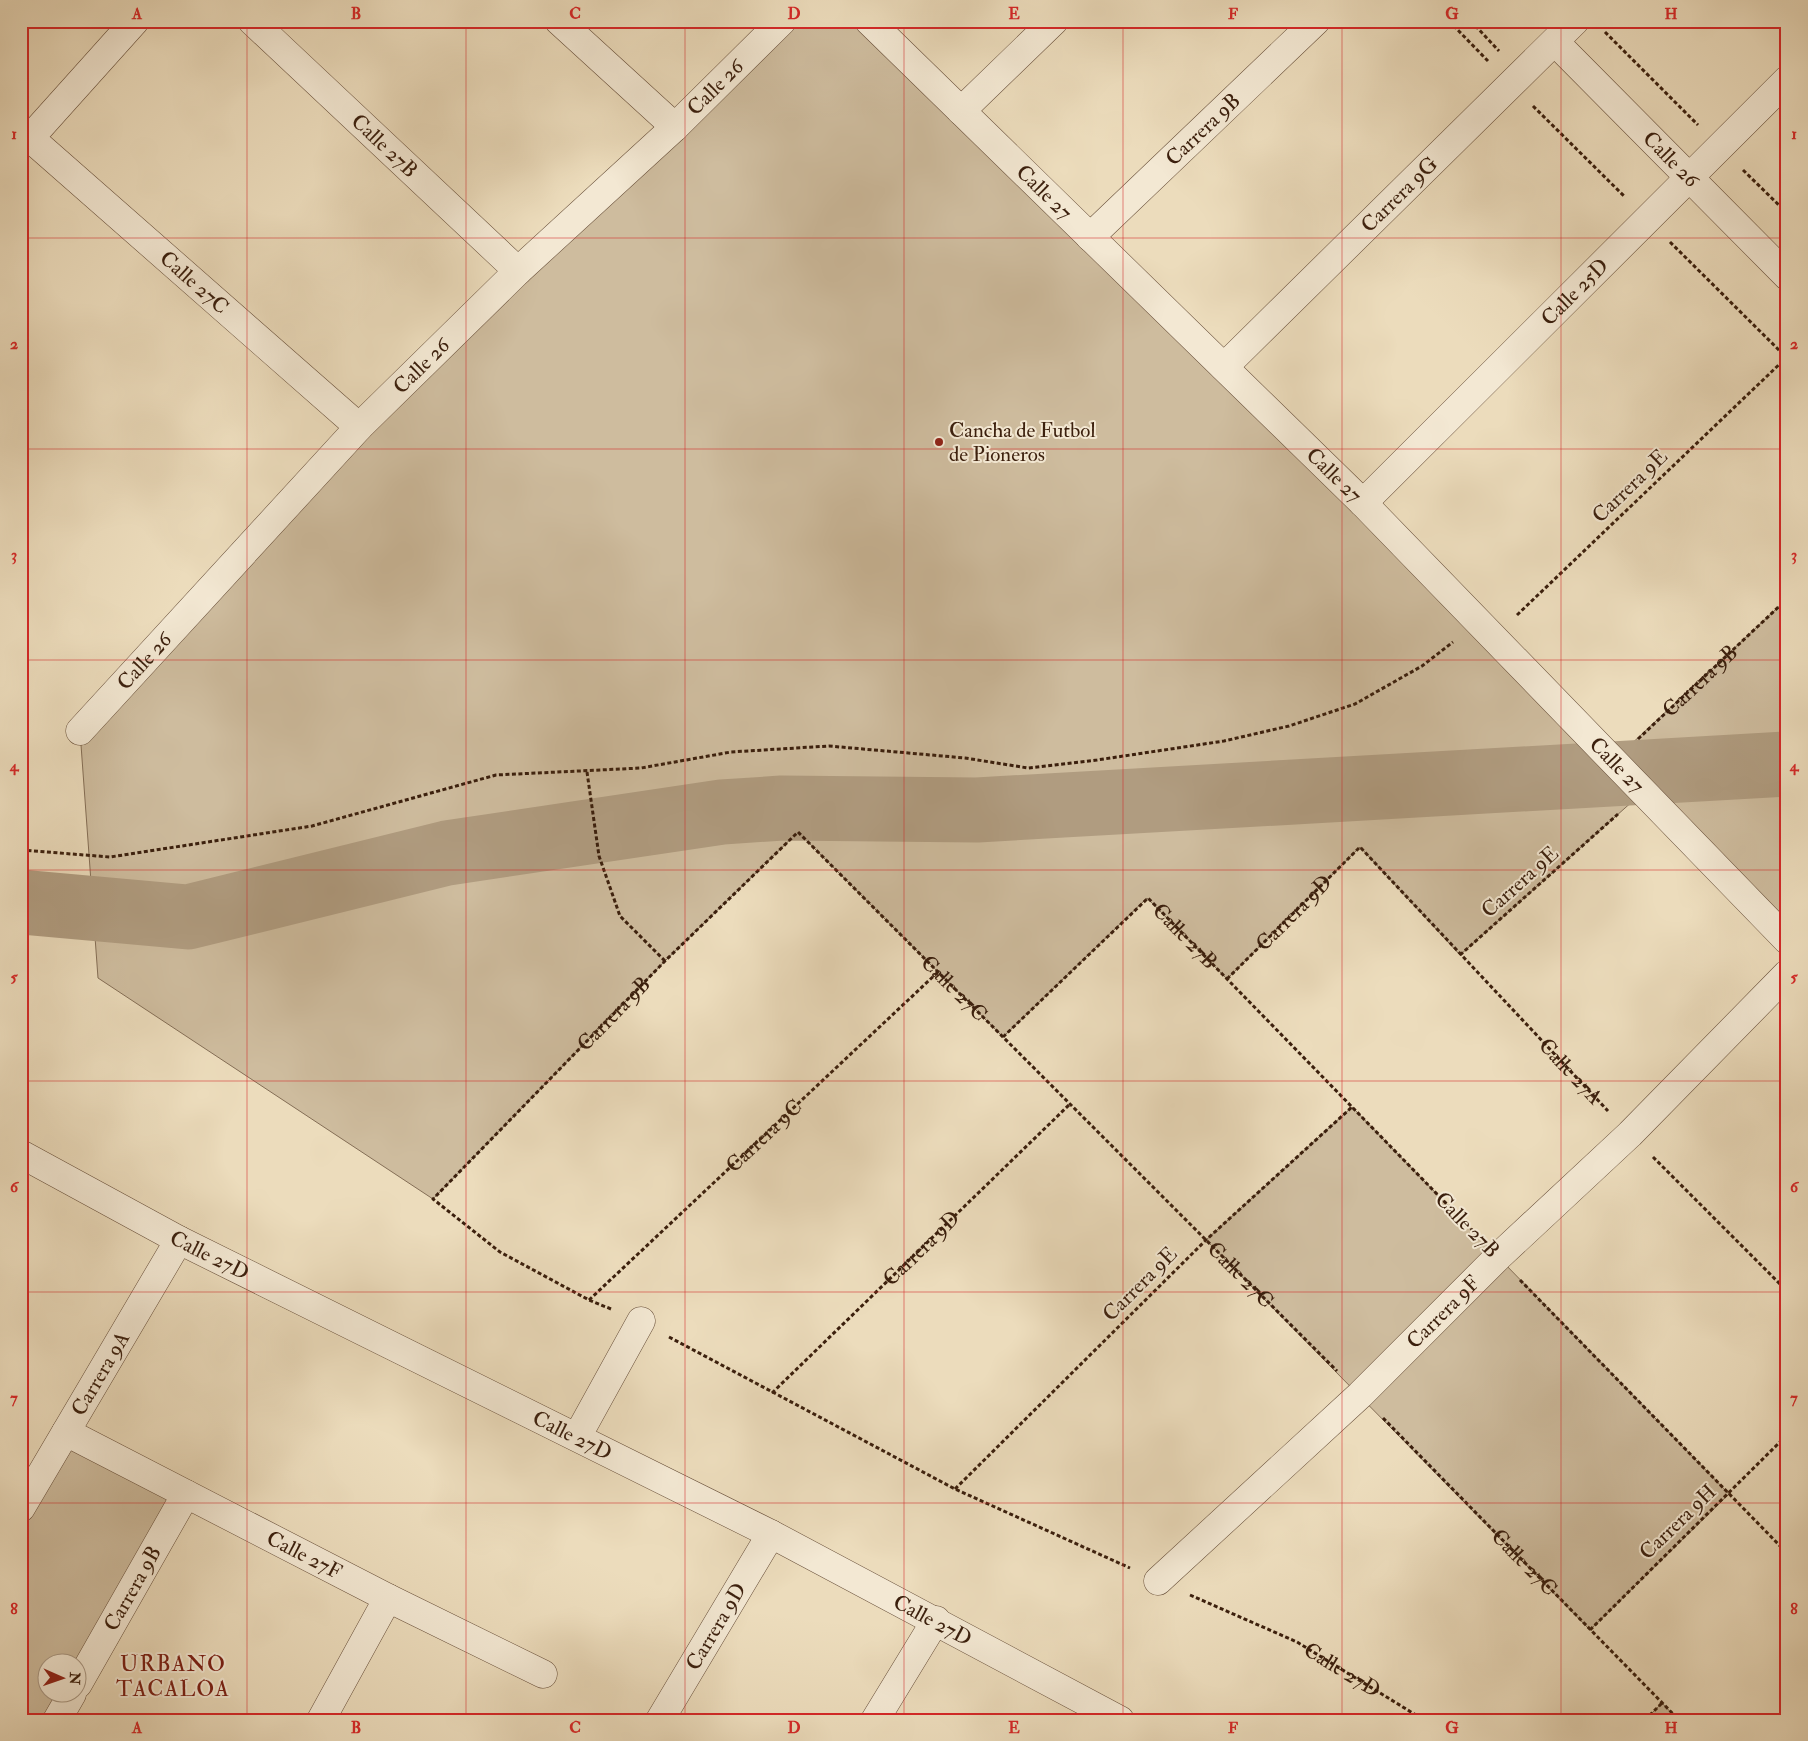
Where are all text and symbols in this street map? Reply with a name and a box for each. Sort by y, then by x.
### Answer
text: A [131,4,143,24]
text: B [351,4,361,24]
text: C [569,4,581,24]
text: D [787,4,801,24]
text: E [1008,4,1020,24]
text: F [1228,4,1238,24]
text: G [1445,4,1459,24]
text: H [1664,4,1678,24]
street label: Calle 26 [681,52,750,121]
street label: Carrera 9B [1160,87,1246,171]
street label: Calle 27B [346,108,424,184]
text: 1 [11,124,17,144]
text: 1 [1791,124,1797,144]
street label: Calle 26 [1637,125,1706,194]
street label: Carrera 9G [1355,150,1443,238]
street label: Calle 27 [1011,159,1078,226]
street label: Calle 27C [154,245,235,320]
street label: Calle 25D [1535,252,1614,331]
street label: Calle 26 [387,331,456,400]
text: 2 [10,334,18,354]
text: 2 [1790,334,1798,354]
place label: Cancha de Futbol de Pioneros [949,417,1096,468]
marker: Cancha de Futbol de Pioneros [933,436,945,448]
street label: Calle 27 [1300,441,1368,509]
street label: Carrera 9E [1586,443,1674,529]
text: 3 [11,545,17,565]
text: 3 [1791,545,1797,565]
street label: Calle 26 [111,625,178,696]
street label: Carrera 9B [1657,639,1743,723]
street label: Calle 27 [1584,731,1651,799]
text: 4 [9,756,20,776]
text: 4 [1789,756,1800,776]
street label: Carrera 9E [1476,840,1564,924]
street label: Carrera 9D [1250,869,1338,957]
street label: Calle 27B [1147,897,1223,975]
street label: Calle 27C [915,949,993,1027]
text: 5 [10,967,18,987]
text: 5 [1790,967,1798,987]
street label: Carrera 9B [571,971,656,1057]
street label: Calle 27A [1533,1032,1608,1110]
street label: Carrera 9C [720,1093,808,1178]
text: 6 [10,1177,20,1197]
text: 6 [1790,1177,1800,1197]
street label: Calle 27B [1429,1186,1505,1264]
street label: Carrera 9D [877,1205,966,1292]
street label: Calle 27D [165,1224,254,1286]
street label: Calle 27C [1202,1236,1280,1314]
street label: Carrera 9E [1097,1241,1183,1327]
street label: Carrera 9F [1401,1269,1486,1354]
street label: Carrera 9A [65,1327,136,1421]
text: 7 [10,1388,18,1408]
text: 7 [1790,1388,1798,1408]
street label: Calle 27D [528,1404,616,1466]
street label: Carrera 9H [1634,1479,1722,1565]
street label: Calle 27C [1486,1523,1563,1602]
street label: Calle 27F [262,1524,347,1585]
street label: Carrera 9B [97,1541,167,1636]
street label: Carrera 9D [679,1578,752,1675]
street label: Calle 27D [889,1588,977,1652]
text: 8 [10,1599,18,1619]
text: 8 [1790,1599,1798,1619]
street label: Calle 27D [1299,1636,1386,1704]
district label: URBANO TACALOA [116,1650,230,1703]
north arrow [38,1654,88,1704]
text: N [66,1671,83,1685]
text: A [131,1718,143,1738]
text: B [351,1718,361,1738]
text: C [569,1718,581,1738]
text: D [787,1718,801,1738]
text: E [1008,1718,1020,1738]
text: F [1228,1718,1238,1738]
text: G [1445,1718,1459,1738]
text: H [1664,1718,1678,1738]

